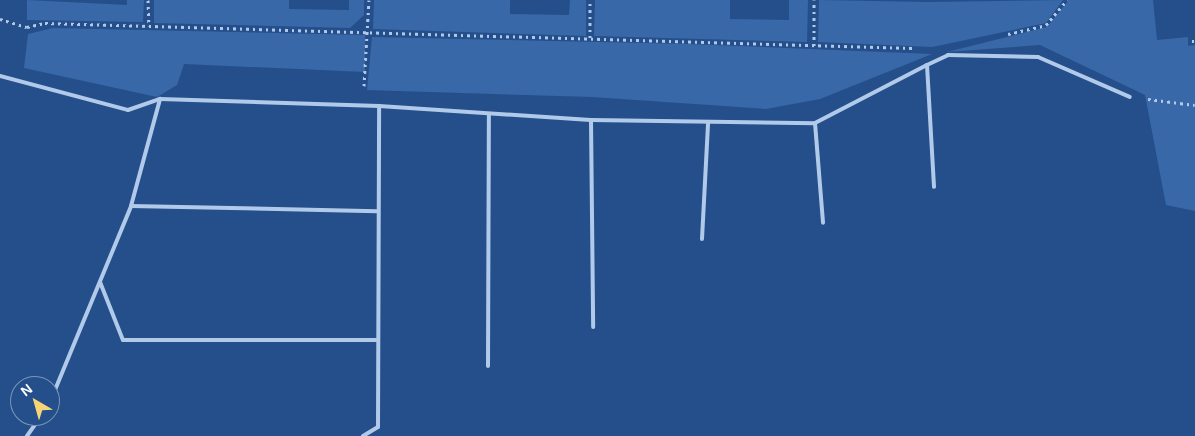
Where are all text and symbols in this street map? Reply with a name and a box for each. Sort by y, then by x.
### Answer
north arrow [10,376,60,426]
text: N [17,381,35,399]

